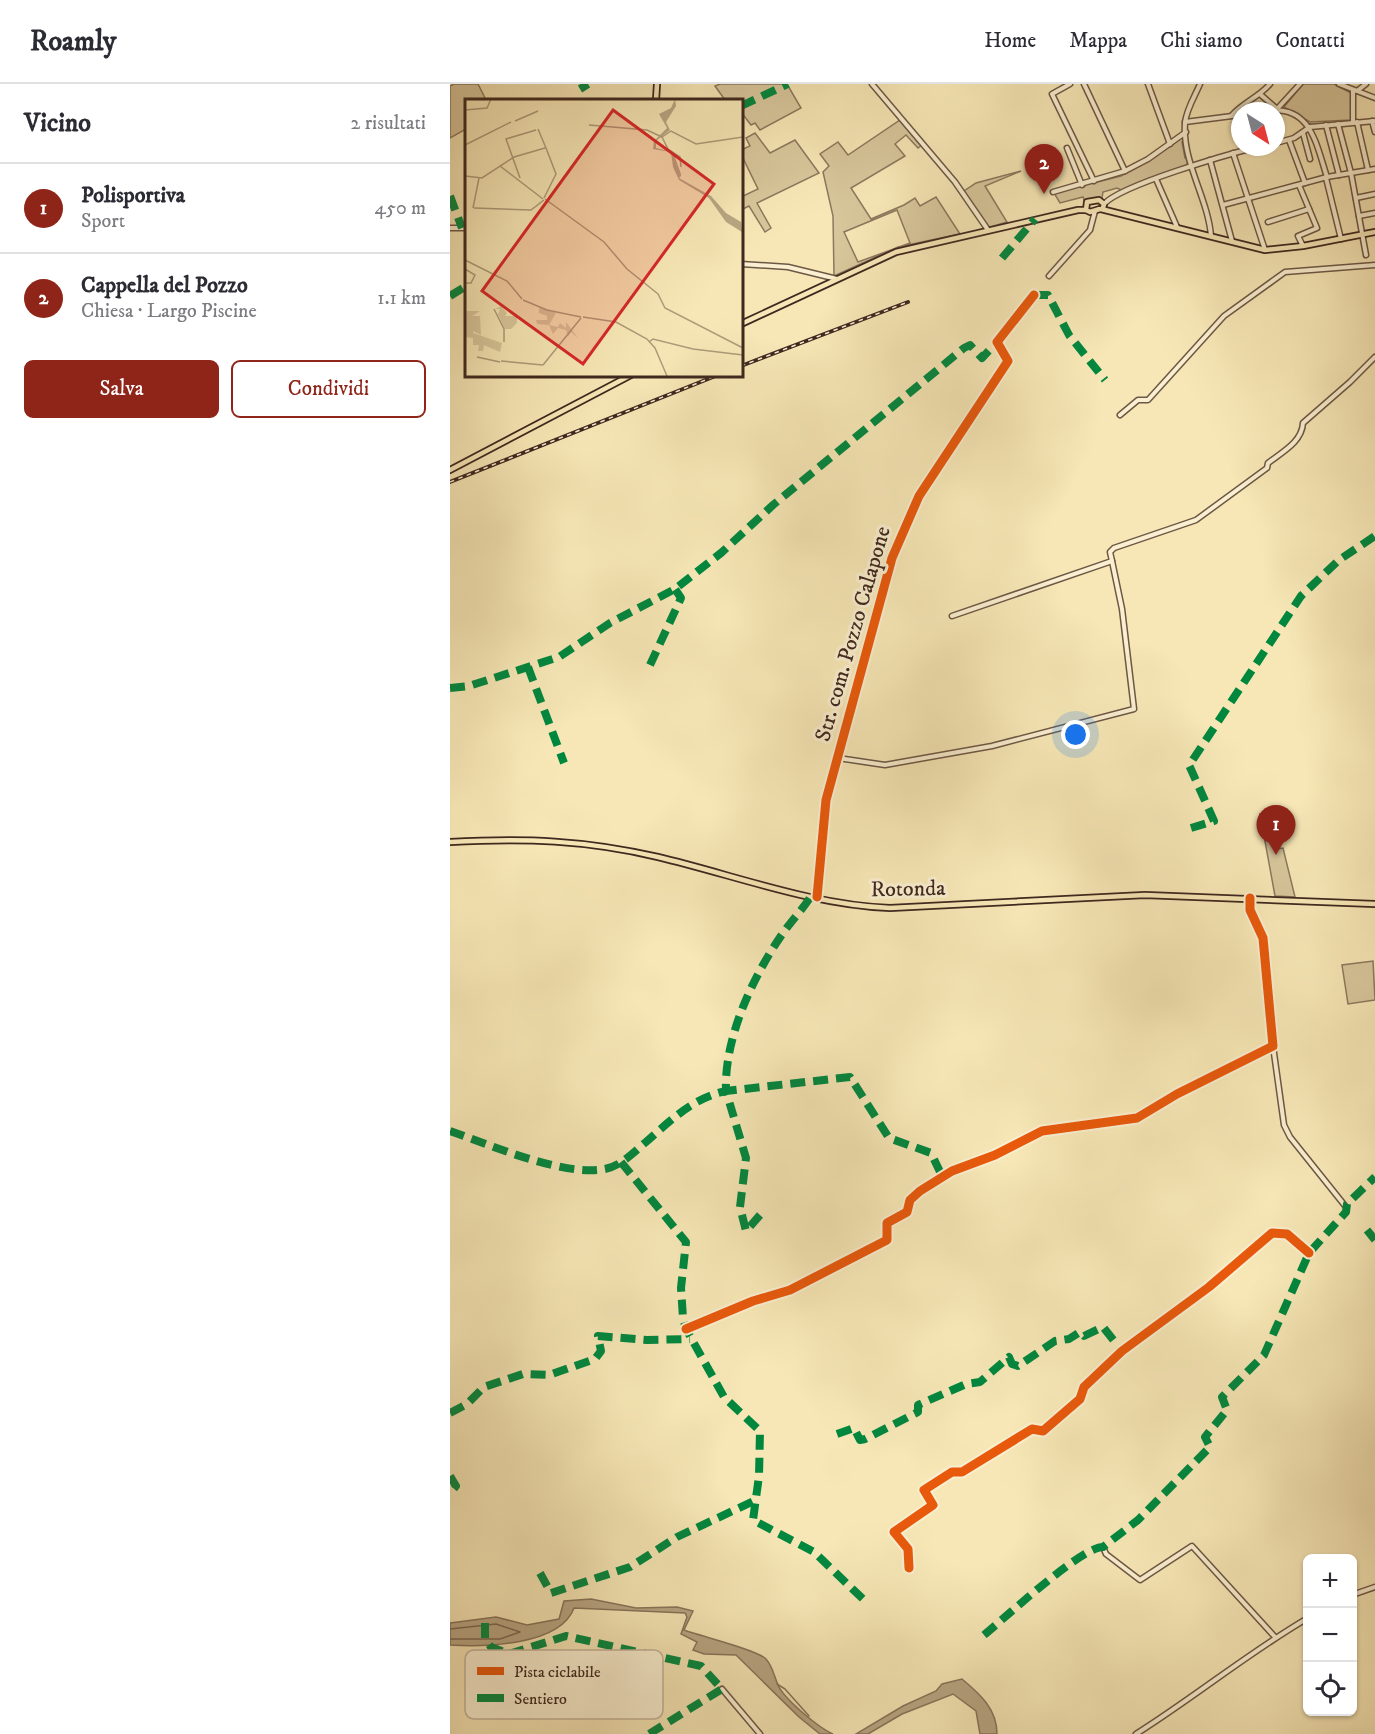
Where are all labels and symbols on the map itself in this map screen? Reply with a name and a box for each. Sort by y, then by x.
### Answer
inset map [465,99,742,376]
north arrow [1231,102,1285,156]
pin: 2 [1024,144,1064,194]
street label: Str. com. Pozzo Calapone [809,523,897,745]
your location [1061,720,1090,749]
pin: 1 [1256,806,1296,855]
street label: Rotonda [870,875,946,903]
legend [465,1650,663,1719]
text: Pista ciclabile [514,1662,601,1682]
text: Sentiero [514,1689,567,1709]

